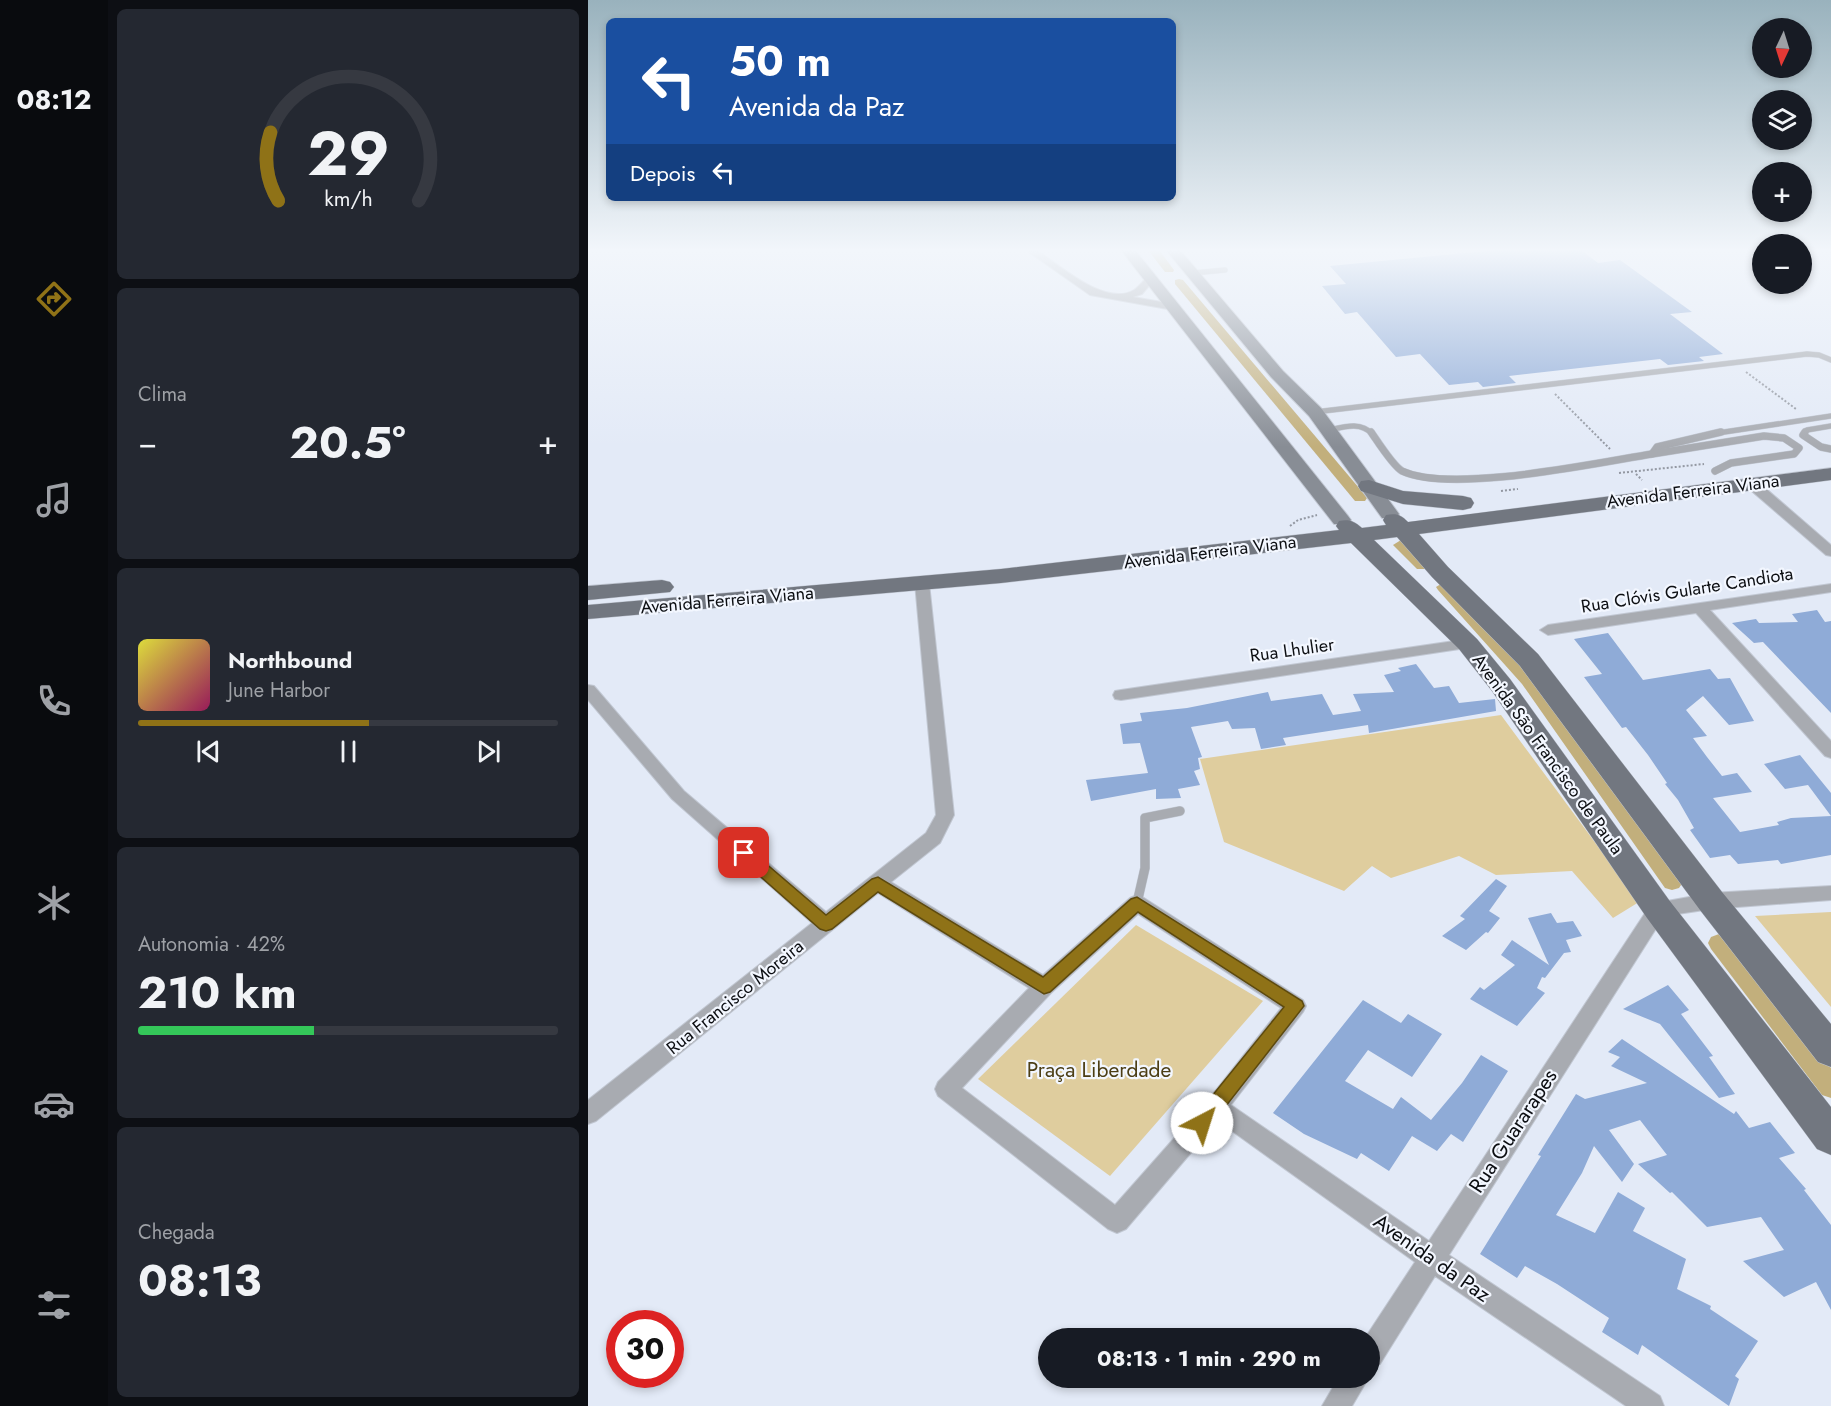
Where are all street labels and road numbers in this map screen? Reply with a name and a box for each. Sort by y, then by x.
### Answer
street label: Avenida Ferreira Viana [1605,468,1781,514]
street label: Avenida Ferreira Viana [1122,529,1298,575]
street label: Rua Clóvis Gularte Candiota [1579,560,1795,620]
street label: Avenida Ferreira Viana [639,579,815,621]
street label: Rua Lhulier [1248,631,1337,669]
street label: Avenida São Francisco de Paula [1466,648,1630,860]
street label: Rua Francisco Moreira [661,933,809,1061]
street label: Rua Guararapes [1462,1063,1564,1199]
street label: Avenida da Paz [1368,1207,1497,1310]

